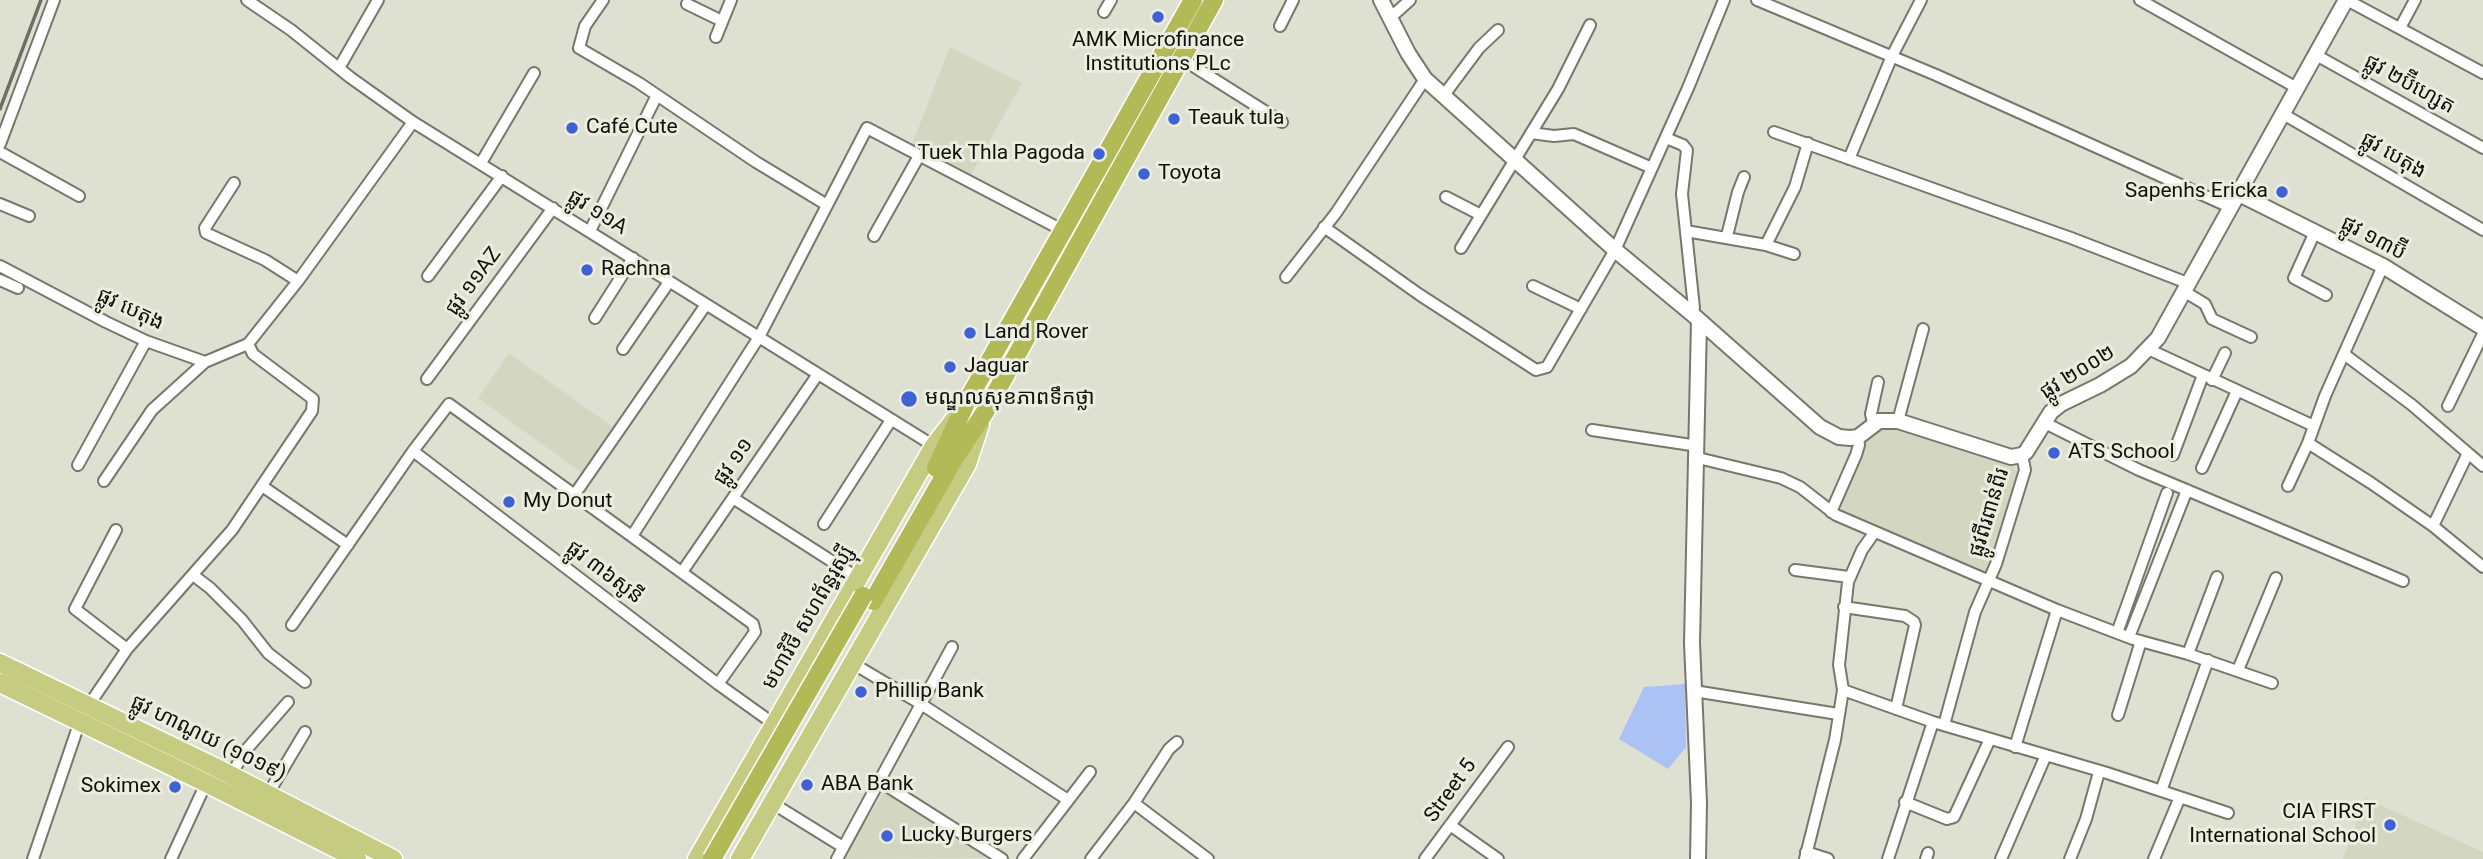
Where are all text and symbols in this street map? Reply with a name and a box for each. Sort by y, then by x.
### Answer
marker: AMK Microfinance Institutions PLc [1150,9,1166,25]
place label: AMK Microfinance Institutions PLc [1072,28,1244,78]
street label: ផ្លូវ ២ប៊ីហ្សេត [2359,50,2459,120]
place label: Teauk tula [1188,106,1284,132]
marker: Teauk tula [1166,111,1182,127]
place label: Café Cute [586,115,678,141]
marker: Café Cute [564,120,580,136]
street label: ផ្លូវ បេតុង [2356,127,2430,185]
place label: Tuek Thla Pagoda [917,141,1085,167]
marker: Tuek Thla Pagoda [1091,146,1107,162]
place label: Toyota [1158,161,1221,187]
marker: Toyota [1136,166,1152,182]
place label: Sapenhs Ericka [2125,179,2268,205]
marker: Sapenhs Ericka [2274,184,2290,200]
street label: ផ្លូវ ១១A [562,185,632,241]
street label: ផ្លូវ ១៣ប៊ី [2336,211,2410,267]
street label: ផ្លូវ ១១AZ [441,243,507,321]
place label: Rachna [601,257,671,283]
marker: Rachna [579,262,595,278]
street label: ផ្លូវ បេតុង [92,283,168,337]
place label: Land Rover [984,320,1088,346]
marker: Land Rover [962,325,978,341]
street label: ផ្លូវ ២០០២ [2036,340,2120,406]
place label: Jaguar [964,354,1029,380]
marker: Jaguar [942,359,958,375]
place label: មណ្ឌលសុខភាពទឹកថ្លា [925,386,1095,412]
marker: មណ្ឌលសុខភាពទឹកថ្លា [899,389,919,409]
street label: ផ្លូវ ១១ [709,433,759,491]
place label: ATS School [2068,440,2175,466]
marker: ATS School [2046,445,2062,461]
street label: ផ្លូវពីរពាន់ពីរ [1965,465,2015,561]
place label: My Donut [523,489,612,515]
marker: My Donut [501,494,517,510]
street label: ផ្លូវ ៣៦សូនី [561,536,647,610]
street label: មហាវិថី សហព័ន្ធរុស្ស៊ី [758,542,860,694]
place label: Phillip Bank [875,679,984,705]
marker: Phillip Bank [853,684,869,700]
street label: ផ្លូវ ហាណូយ (១០១៩) [126,690,290,788]
street label: Street 5 [1420,754,1482,828]
place label: ABA Bank [821,772,913,798]
place label: Sokimex [81,774,161,800]
marker: ABA Bank [799,777,815,793]
marker: Sokimex [167,779,183,795]
place label: CIA FIRST International School [2189,800,2376,850]
marker: CIA FIRST International School [2382,817,2398,833]
place label: Lucky Burgers [901,823,1033,849]
marker: Lucky Burgers [879,828,895,844]

